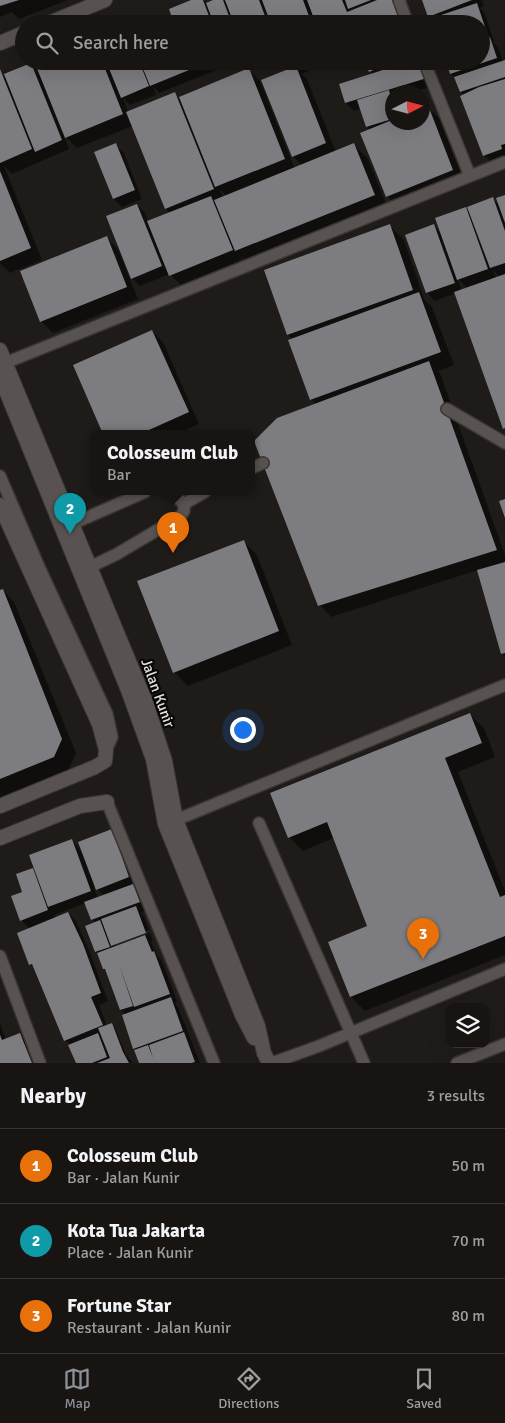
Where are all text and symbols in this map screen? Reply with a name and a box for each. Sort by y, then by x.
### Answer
search box [15,15,490,70]
icon: search [33,29,61,57]
text: Search here [73,31,169,55]
north arrow [385,85,430,130]
popup [90,430,255,495]
text: Colosseum Club [107,441,238,465]
text: Bar [107,465,131,485]
pin: 2 [54,493,86,534]
pin: 1 [157,512,189,553]
street label: Jalan Kunir [137,656,179,730]
your location [230,717,256,743]
pin: 3 [407,918,439,959]
map controls [445,1003,490,1048]
button: layers [445,1003,490,1048]
text: Nearby [20,1083,86,1109]
text: 3 results [426,1086,485,1106]
text: Colosseum Club [67,1144,198,1168]
text: 1 [32,1156,40,1176]
text: 50 m [451,1156,485,1176]
text: Bar · Jalan Kunir [67,1168,179,1188]
text: Kota Tua Jakarta [67,1219,205,1243]
text: 2 [32,1231,40,1251]
text: 70 m [451,1231,485,1251]
text: Place · Jalan Kunir [67,1243,193,1263]
text: Fortune Star [67,1294,171,1318]
text: 3 [32,1306,40,1326]
text: 80 m [451,1306,485,1326]
text: Restaurant · Jalan Kunir [67,1318,231,1338]
tab: Map [63,1365,91,1412]
tab: Directions [218,1365,279,1412]
tab: Saved [406,1365,442,1412]

